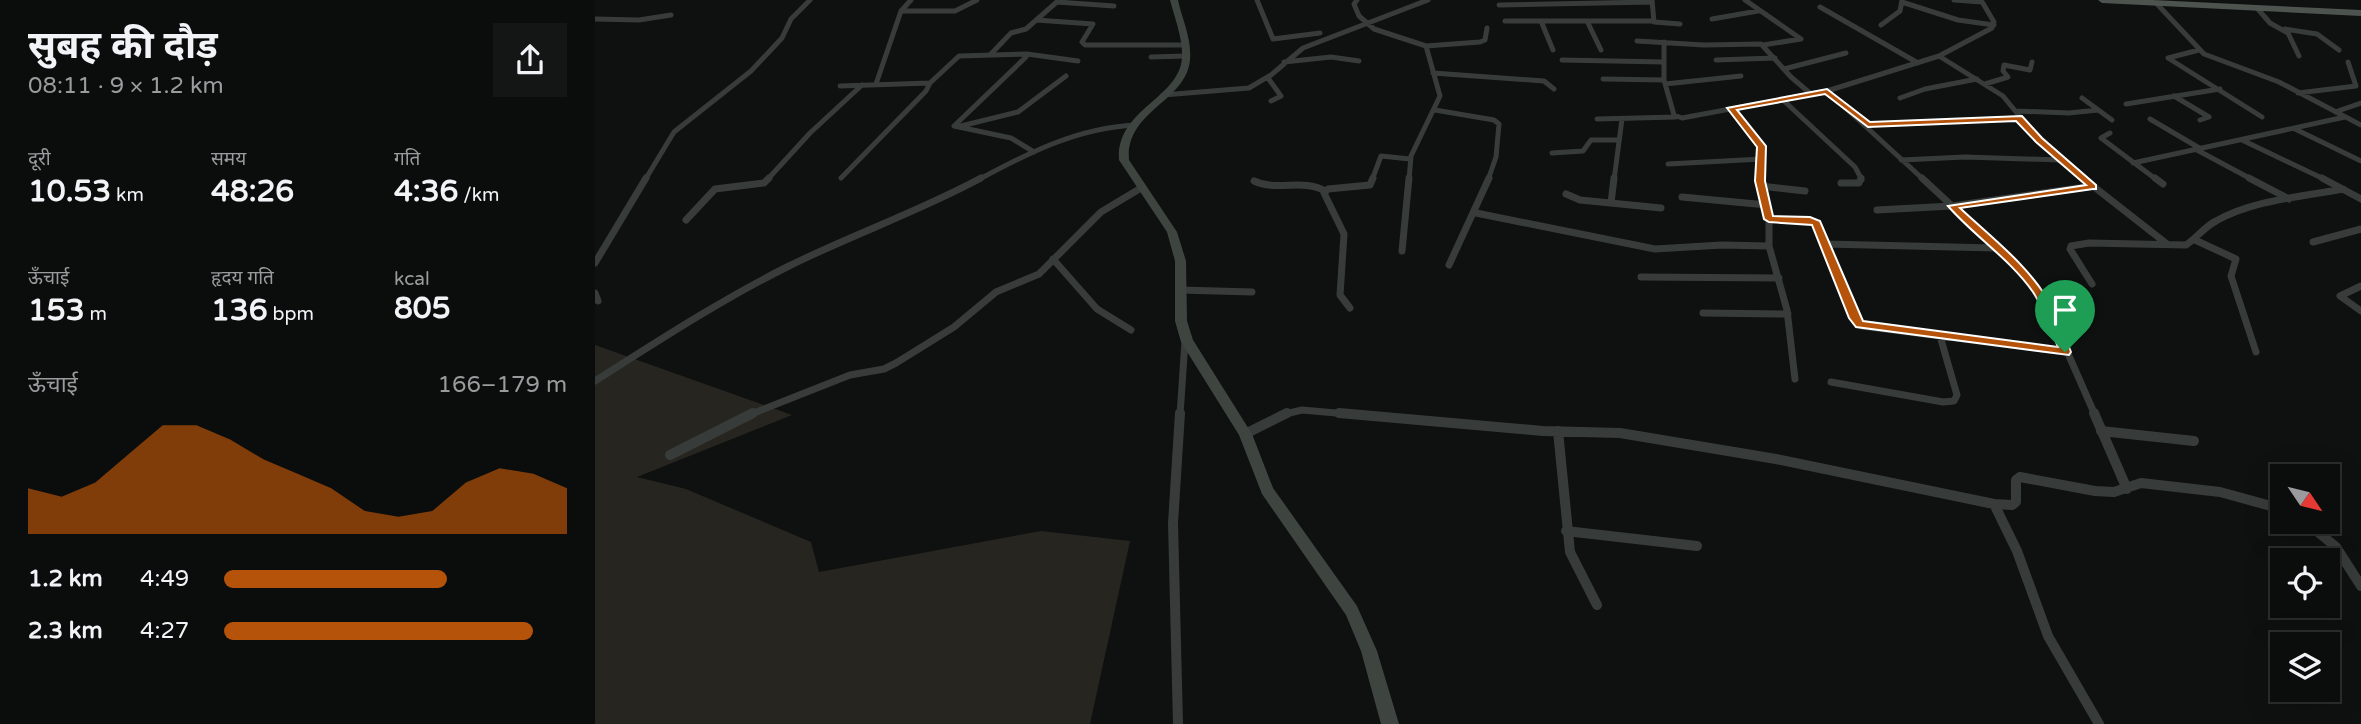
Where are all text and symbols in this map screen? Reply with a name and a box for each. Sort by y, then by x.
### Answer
text: सुबह की दौड़ [28,23,218,69]
button: share [493,23,567,97]
text: 08:11 · 9 × 1.2 km [28,72,224,100]
text: दूरी [28,148,51,170]
text: समय [211,148,246,170]
text: गति [394,148,420,170]
text: 10.53 [28,173,111,210]
text: 48:26 [211,173,294,210]
text: 4:36 [394,173,458,210]
text: km [111,184,144,206]
text: /km [458,184,499,206]
text: ऊँचाई [28,267,69,289]
text: हृदय गति [211,267,274,289]
text: kcal [394,268,430,290]
pin [2035,280,2095,352]
text: 805 [394,290,451,327]
icon: arrive [2046,291,2084,329]
text: 153 [28,292,85,329]
text: 136 [211,292,268,329]
text: m [85,303,107,325]
text: bpm [268,303,314,325]
text: ऊँचाई [28,371,78,399]
text: 166–179 m [438,371,567,399]
north arrow [2270,464,2340,534]
map controls [2270,464,2340,702]
button: locate [2270,548,2340,618]
text: 1.2 km [28,565,103,593]
text: 4:49 [140,565,189,593]
text: 2.3 km [28,617,103,645]
text: 4:27 [140,617,189,645]
button: layers [2270,632,2340,702]

